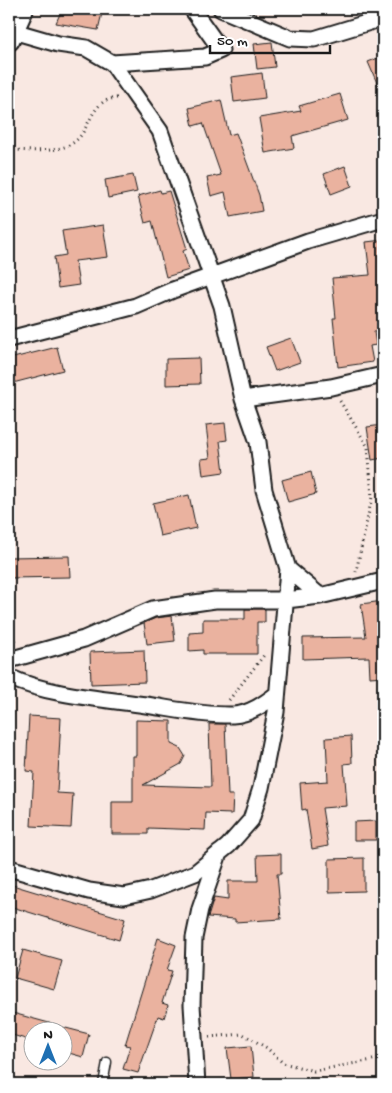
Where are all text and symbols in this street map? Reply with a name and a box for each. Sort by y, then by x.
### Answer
scale bar [210,22,330,54]
text: 50 m [217,33,248,51]
north arrow [22,1020,72,1070]
text: N [43,1027,53,1044]

